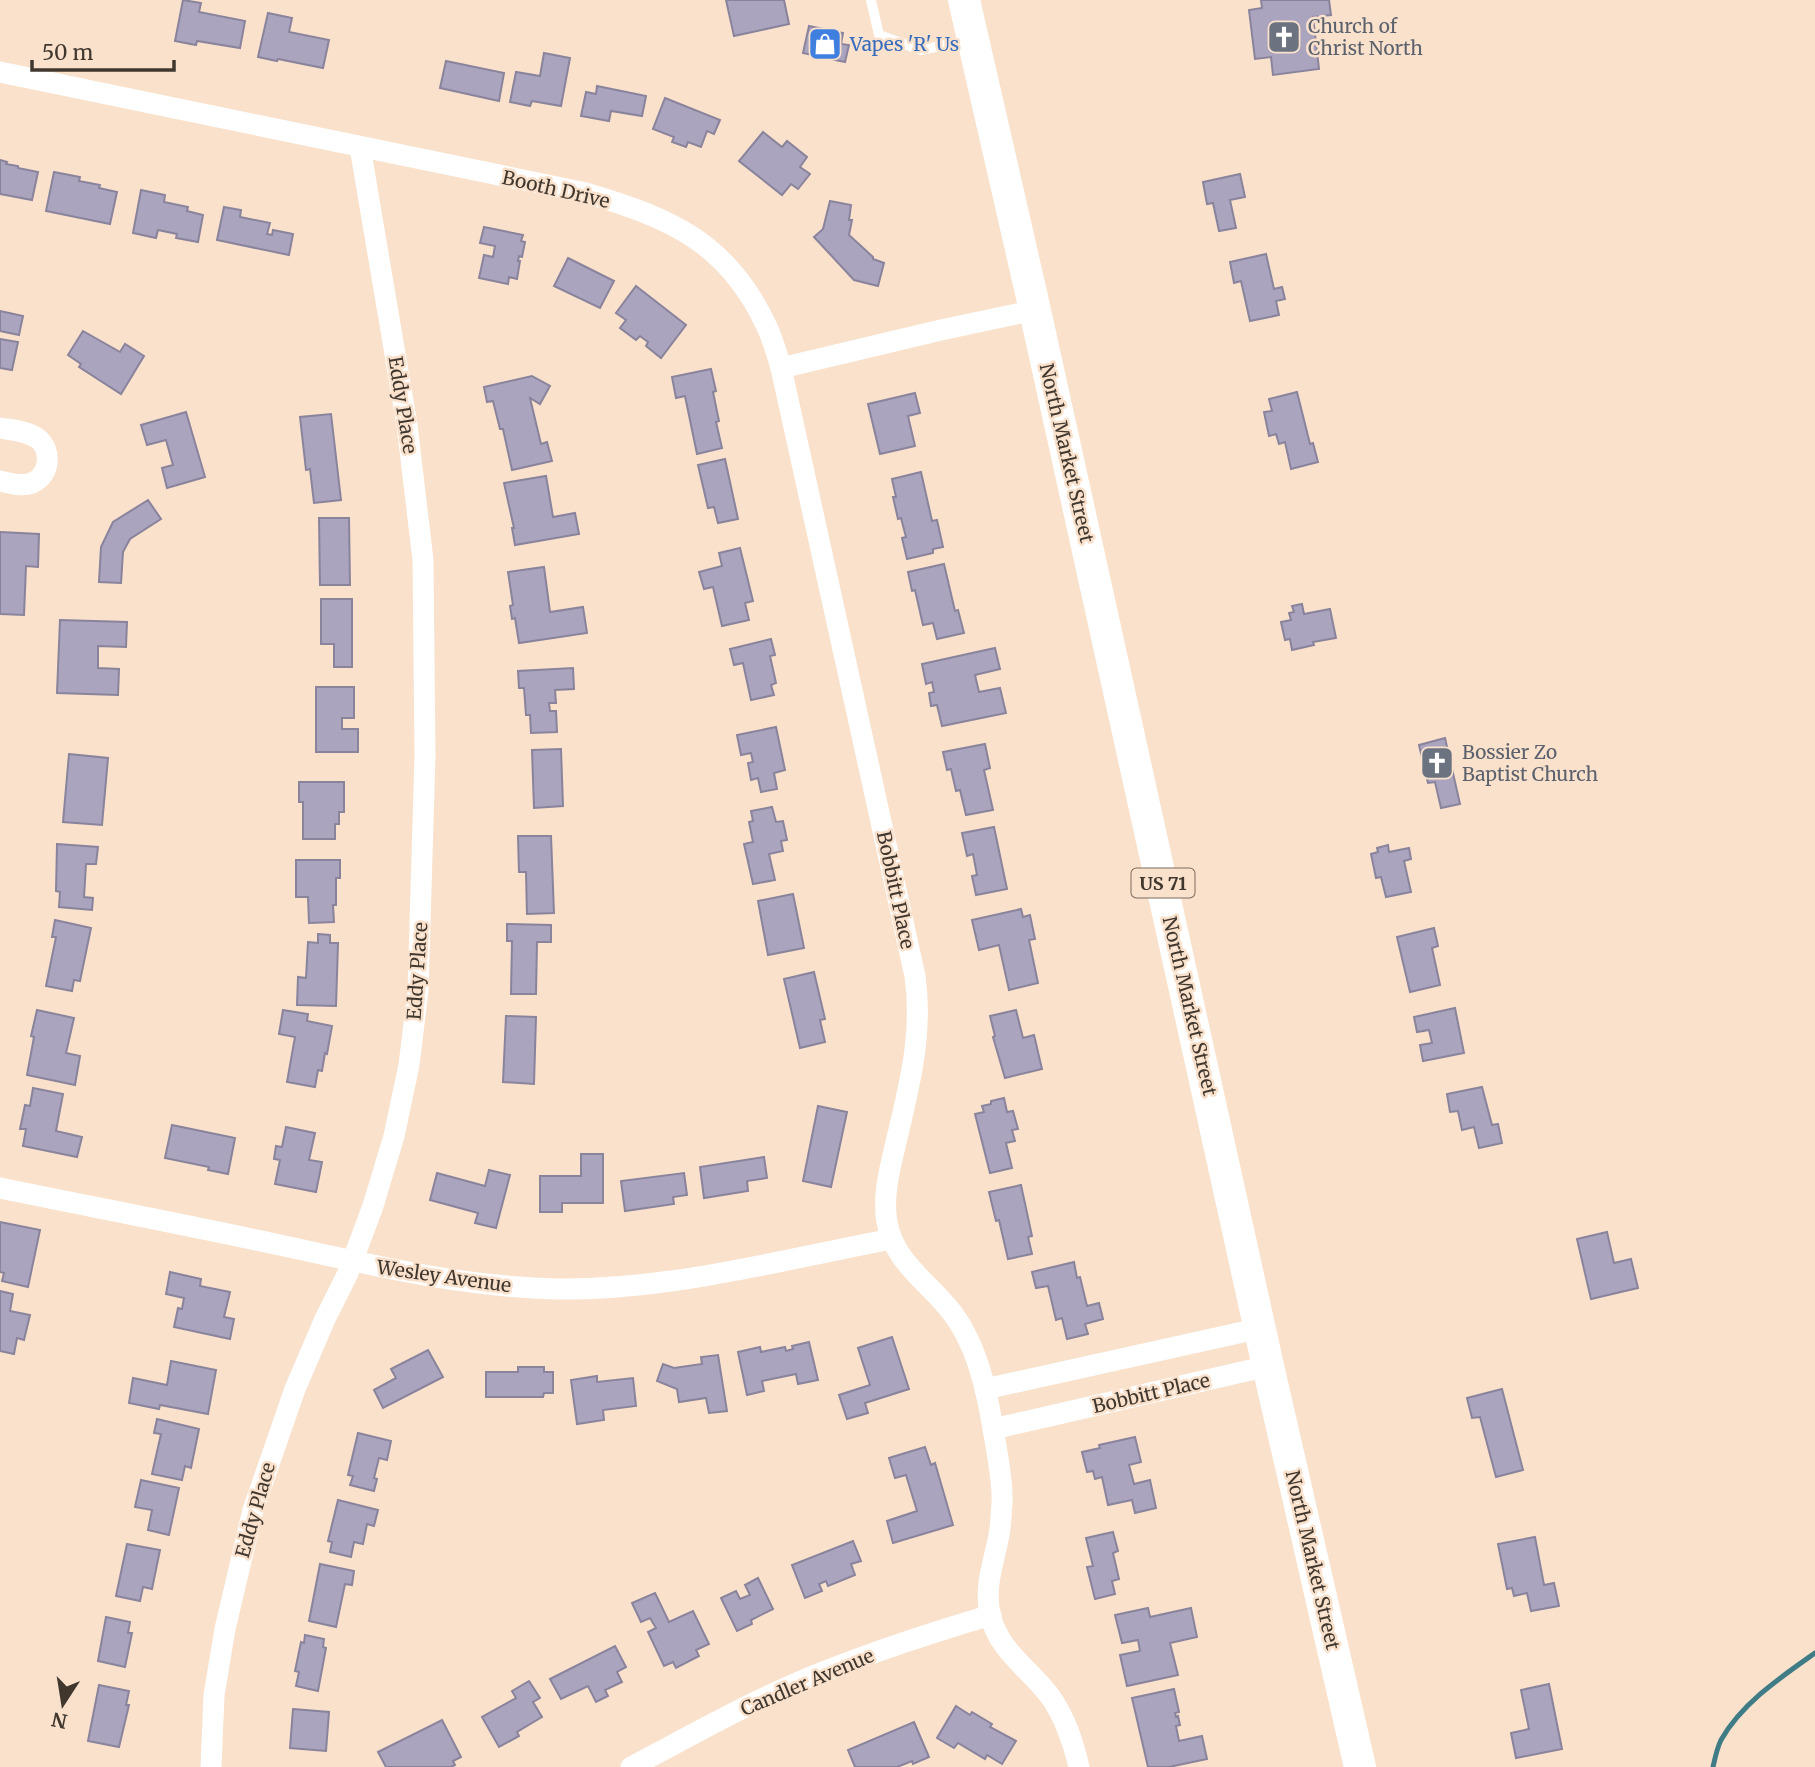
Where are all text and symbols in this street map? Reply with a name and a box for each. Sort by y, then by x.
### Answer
place label: Church of Christ North [1308,14,1423,60]
church icon: Church of Christ North [1265,18,1303,56]
shop icon: Vapes 'R' Us [806,25,844,63]
scale bar [32,28,173,72]
place label: Vapes 'R' Us [849,32,959,56]
text: 50 m [42,39,93,66]
street label: Booth Drive [500,165,612,213]
street label: Eddy Place [383,355,423,455]
street label: North Market Street [1035,361,1099,546]
place label: Bossier Zo Baptist Church [1462,740,1598,786]
church icon: Bossier Zo Baptist Church [1418,744,1456,782]
street label: Bobbitt Place [872,829,920,951]
road number: US 71 [1132,868,1194,898]
street label: North Market Street [1158,914,1222,1099]
street label: Eddy Place [402,921,432,1021]
street label: Wesley Avenue [374,1255,513,1297]
street label: Bobbitt Place [1090,1368,1212,1418]
street label: Eddy Place [230,1459,280,1560]
street label: North Market Street [1281,1468,1345,1653]
street label: Candler Avenue [737,1643,877,1721]
north arrow [28,1669,98,1739]
text: N [50,1707,69,1734]

